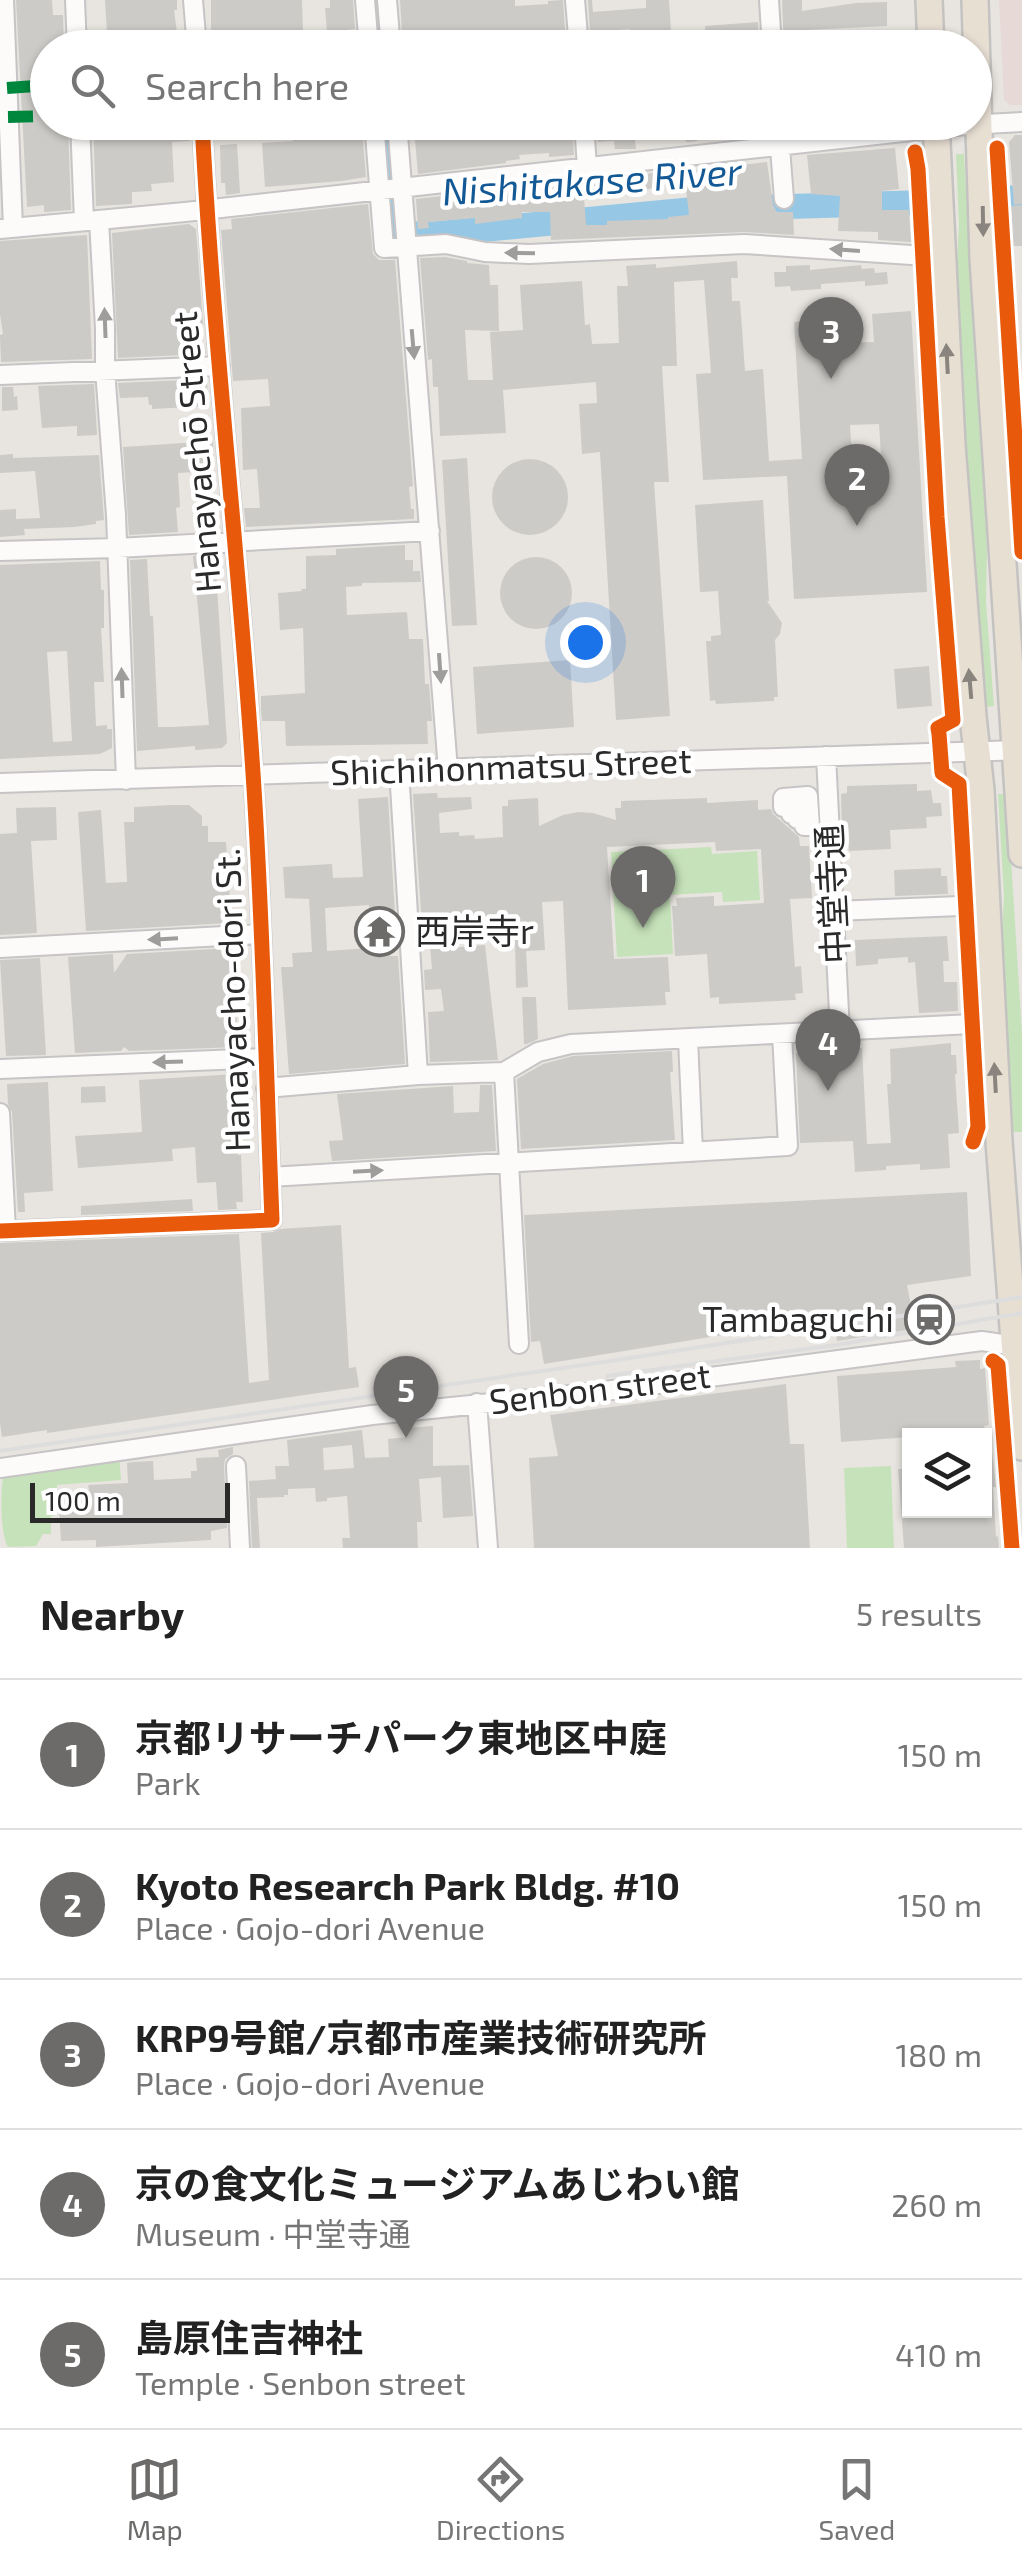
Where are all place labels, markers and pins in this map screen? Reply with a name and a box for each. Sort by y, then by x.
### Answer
pin: 3 [798,296,864,379]
pin: 2 [824,444,890,526]
pin: 1 [610,846,676,928]
temple icon: 西岸寺r [354,906,406,958]
place label: 西岸寺r [415,909,534,951]
pin: 4 [796,1008,860,1091]
station icon: Tambaguchi [903,1294,955,1346]
place label: Tambaguchi [702,1297,894,1339]
pin: 5 [374,1356,438,1438]

